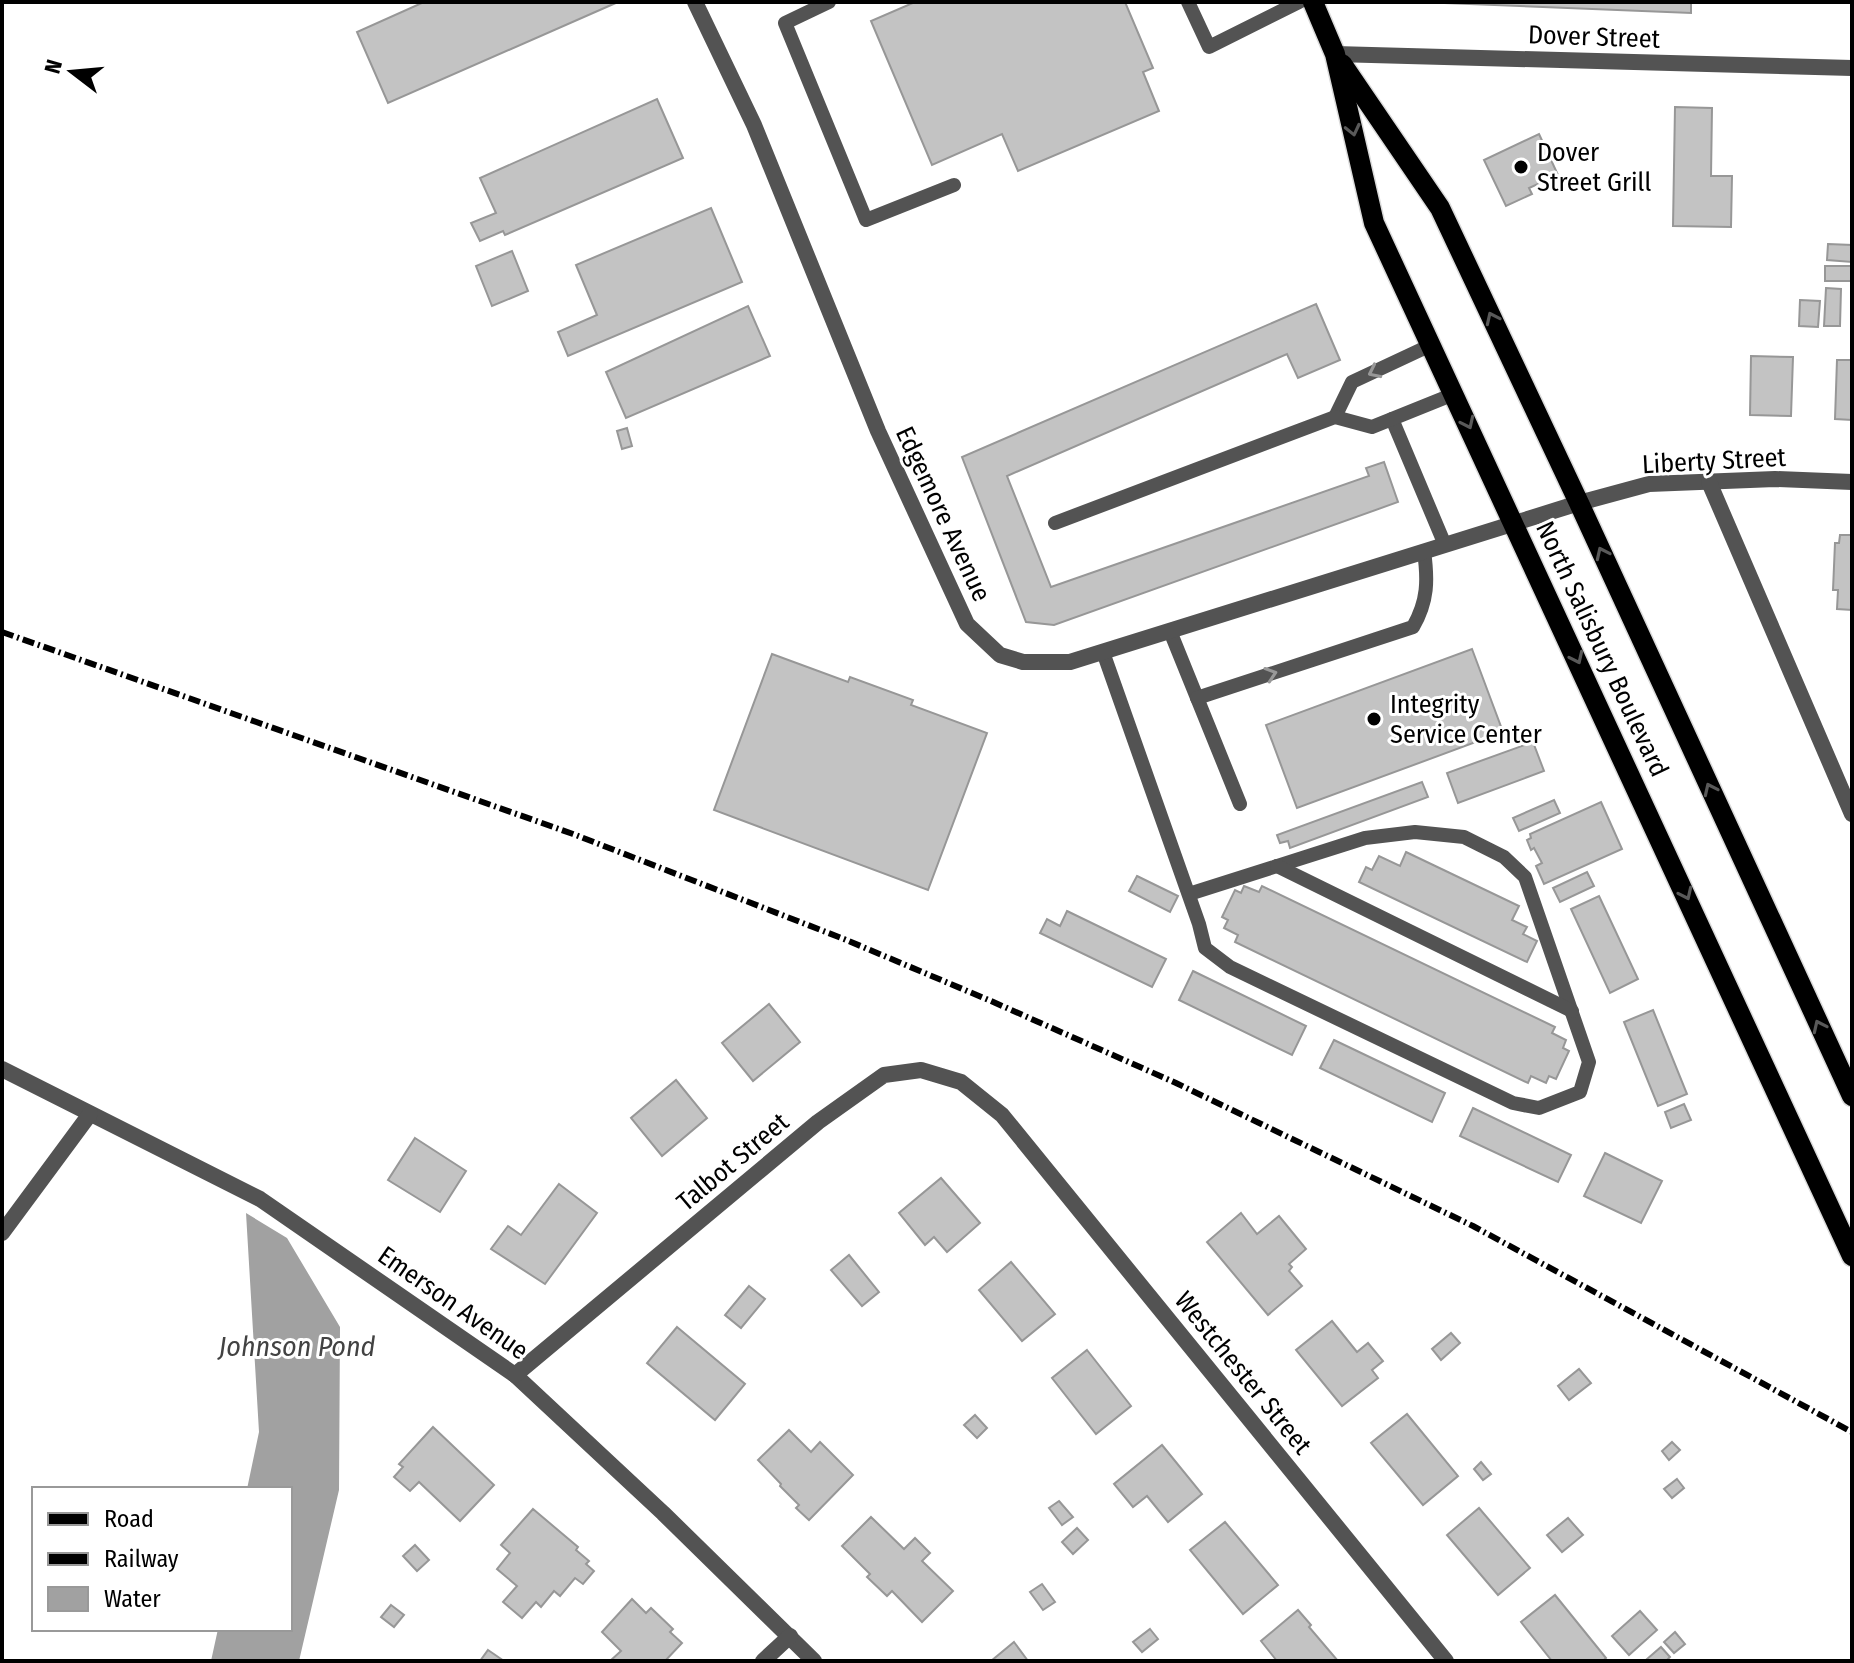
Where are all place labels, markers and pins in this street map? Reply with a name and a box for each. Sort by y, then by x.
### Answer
place label: Dover Street Grill [1537,137,1651,198]
marker: Dover Street Grill [1512,158,1530,176]
place label: Integrity Service Center [1390,689,1542,750]
marker: Integrity Service Center [1365,710,1383,728]

